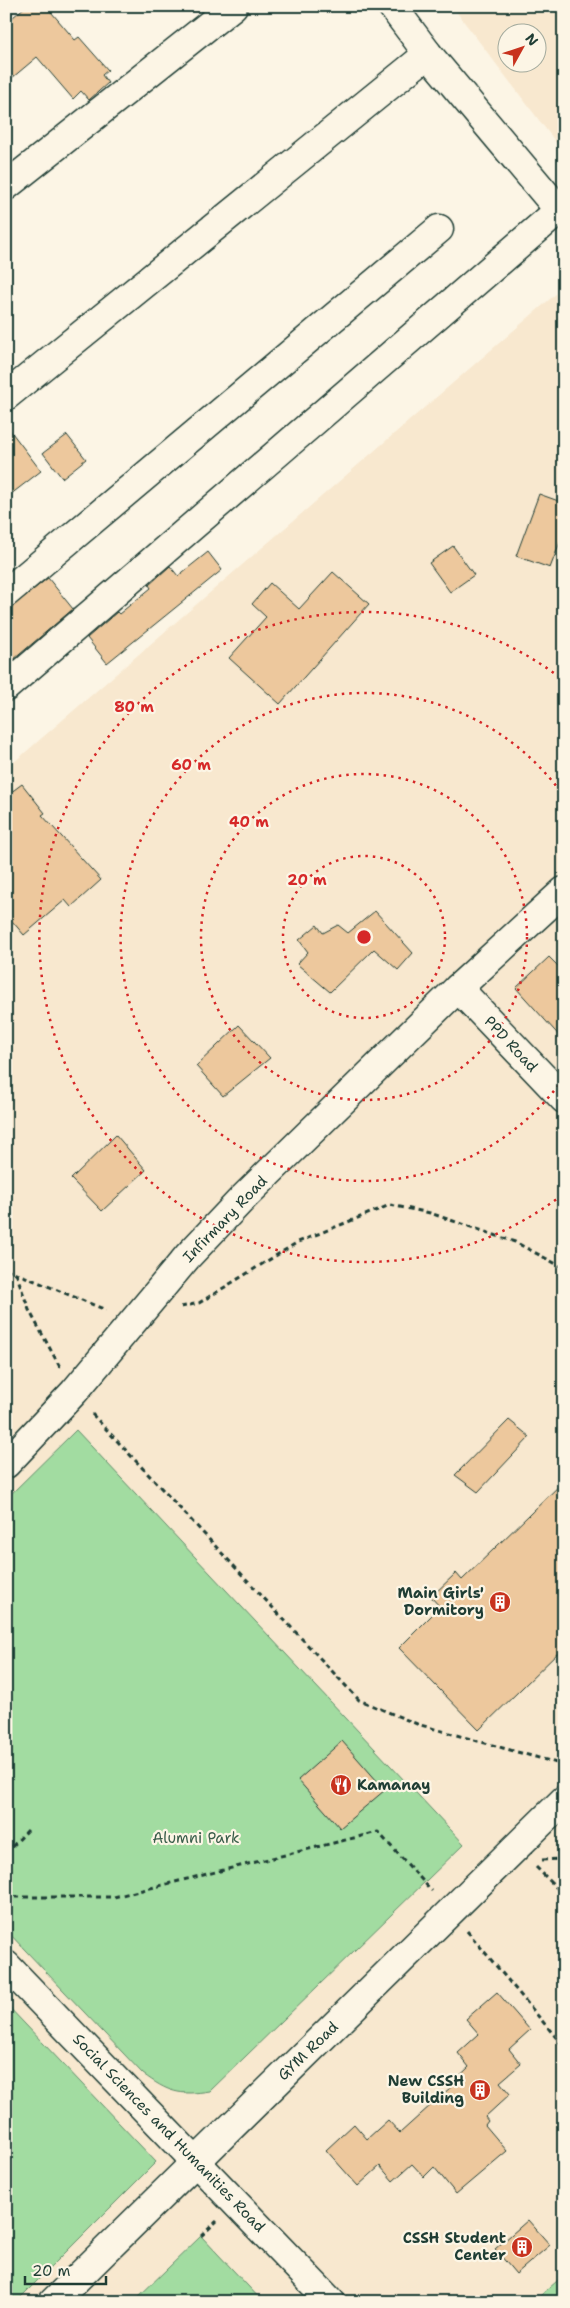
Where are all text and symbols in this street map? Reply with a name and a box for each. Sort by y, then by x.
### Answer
north arrow [498,22,548,72]
text: N [521,30,542,50]
text: 80 m [114,697,154,717]
text: 60 m [171,755,211,775]
text: 40 m [229,812,269,832]
text: 20 m [287,870,327,890]
centre of rings [355,928,373,946]
street label: PPD Road [480,1012,543,1077]
street label: Infirmary Road [178,1171,272,1267]
place label: Main Girls' Dormitory [398,1583,484,1620]
building icon: Main Girls' Dormitory [488,1590,512,1614]
restaurant icon: Kamanay [329,1773,353,1797]
place label: Kamanay [357,1775,430,1795]
park label: Alumni Park [152,1828,240,1848]
street label: GYM Road [273,2017,343,2085]
street label: Social Sciences and Humanities Road [68,2029,270,2237]
place label: New CSSH Building [388,2071,464,2108]
building icon: New CSSH Building [468,2078,492,2102]
place label: CSSH Student Center [403,2228,506,2265]
building icon: CSSH Student Center [510,2235,534,2259]
scale bar [25,2253,106,2285]
text: 20 m [32,2261,71,2281]

